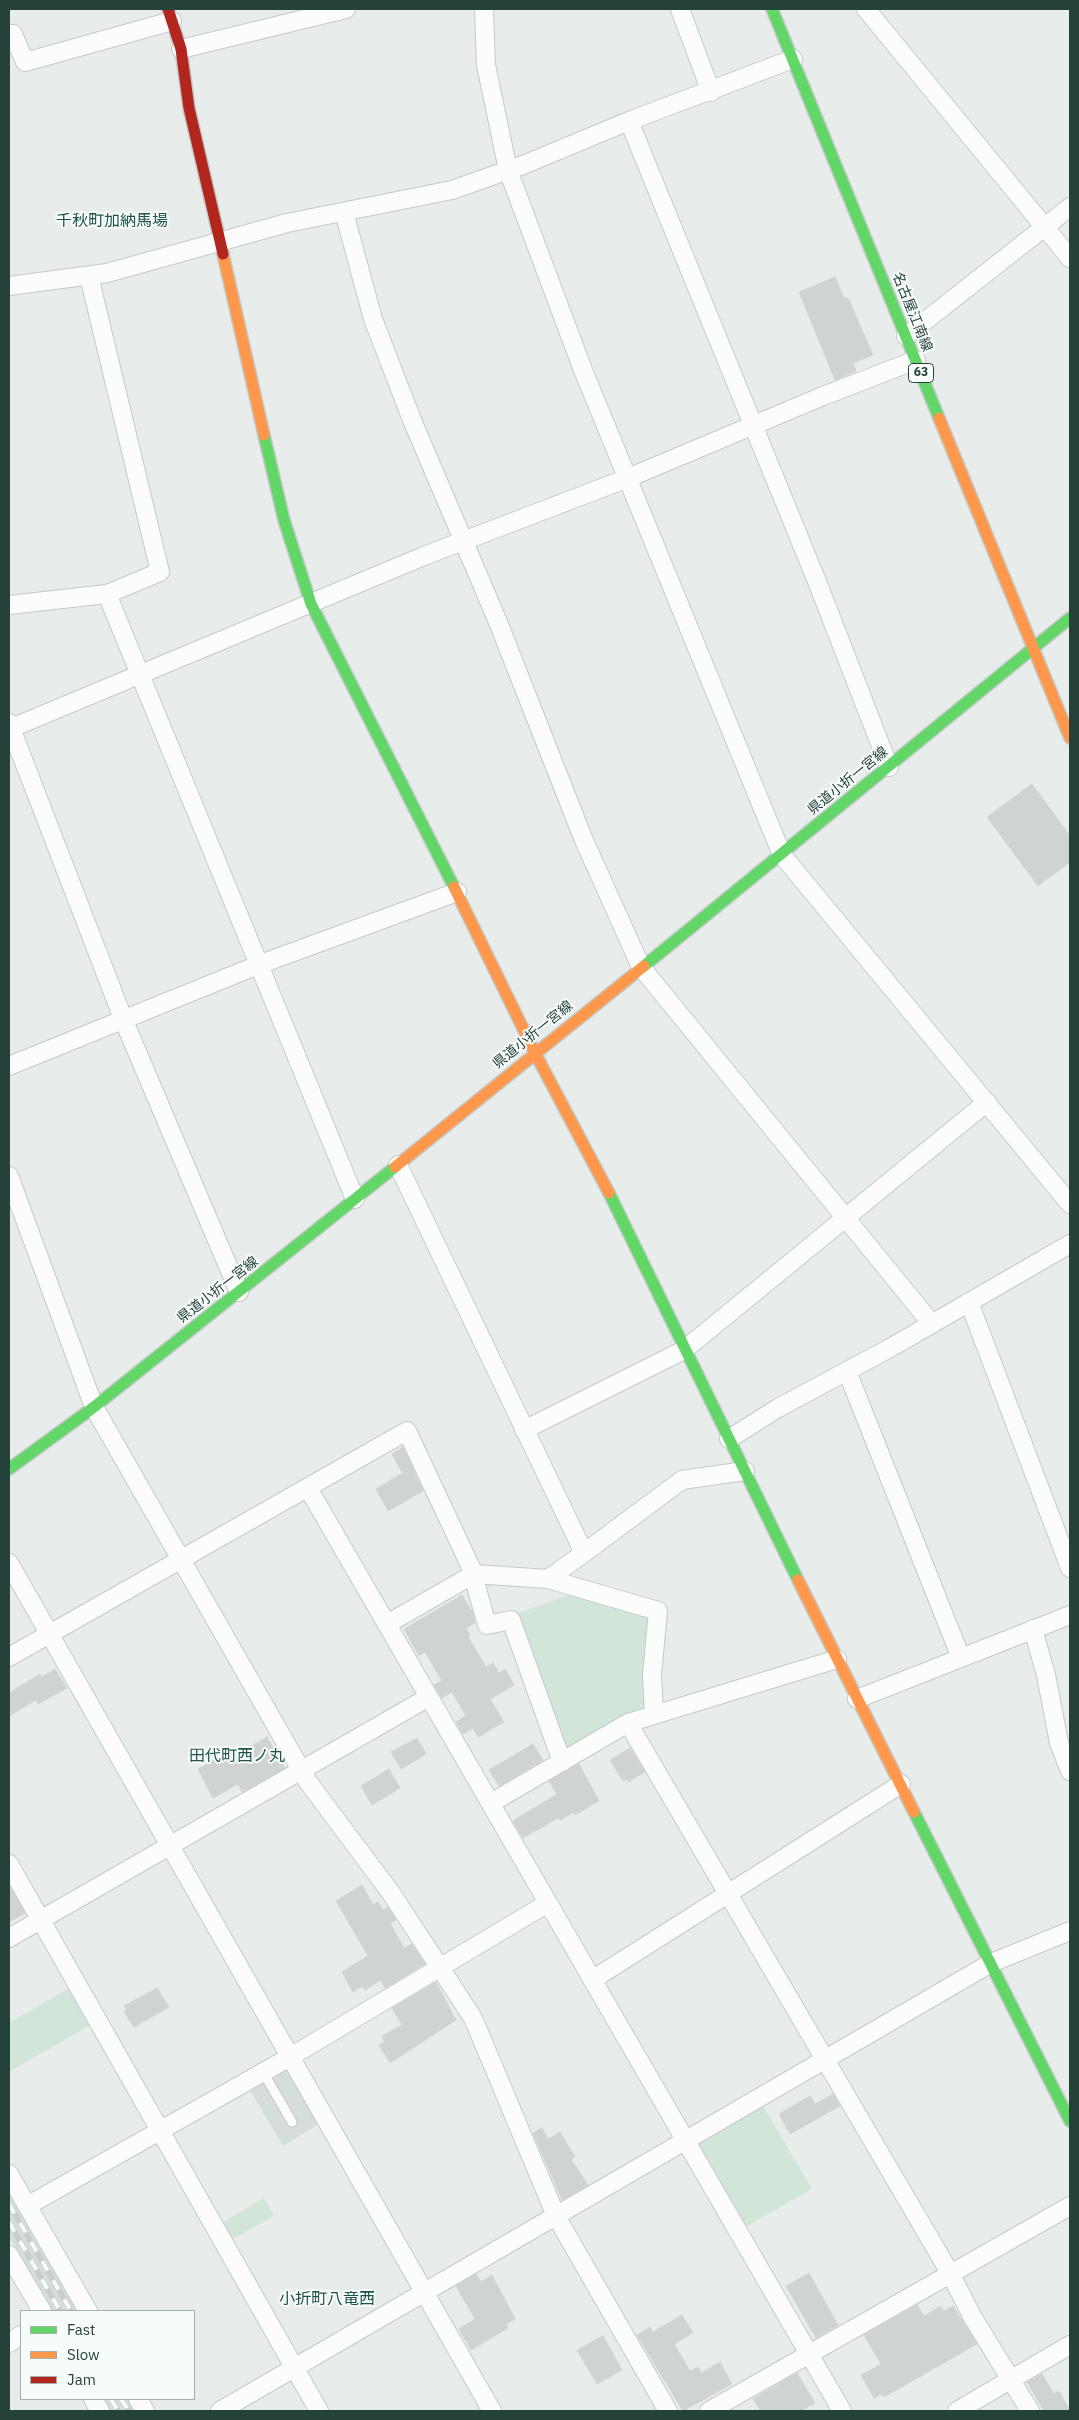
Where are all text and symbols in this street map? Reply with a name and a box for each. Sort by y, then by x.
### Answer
district label: 千秋町加納馬場 [56,211,168,231]
street label: 名古屋江南線 [888,270,936,354]
road number: 63 [908,363,934,382]
street label: 県道小折一宮線 [805,744,891,818]
street label: 県道小折一宮線 [490,998,576,1072]
street label: 県道小折一宮線 [174,1253,262,1327]
district label: 田代町西ノ丸 [189,1746,285,1766]
district label: 小折町八竜西 [279,2289,375,2309]
legend [20,2310,195,2400]
text: Fast [67,2320,95,2339]
text: Slow [67,2345,100,2364]
text: Jam [67,2370,96,2389]

